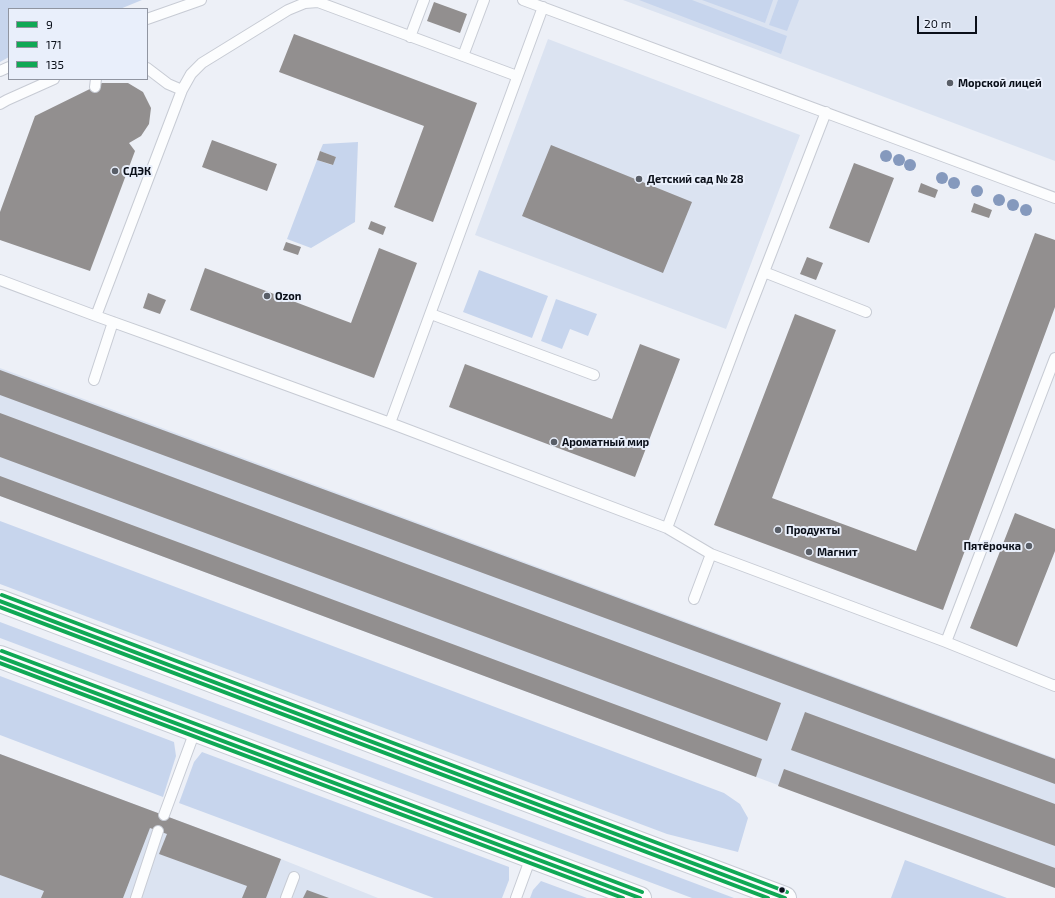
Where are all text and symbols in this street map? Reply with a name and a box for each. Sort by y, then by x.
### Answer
legend [8,8,148,80]
scale bar [919,8,979,34]
text: 20 m [924,16,951,30]
text: 9 [46,17,53,31]
text: 171 [46,37,62,51]
text: 135 [46,57,64,71]
place label: Морской лицей [958,76,1042,90]
marker: Морской лицей [945,78,955,88]
place label: СДЭК [123,164,151,178]
marker: СДЭК [110,166,120,176]
place label: Детский сад № 28 [647,172,743,186]
marker: Детский сад № 28 [634,174,644,184]
place label: Ozon [275,289,301,303]
marker: Ozon [262,291,272,301]
place label: Ароматный мир [562,435,649,449]
marker: Ароматный мир [549,437,559,447]
place label: Продукты [786,523,840,537]
marker: Продукты [773,525,783,535]
place label: Пятёрочка [963,539,1021,553]
marker: Пятёрочка [1024,541,1034,551]
place label: Магнит [817,545,858,559]
marker: Магнит [804,547,814,557]
unlabelled marker [777,885,787,895]

